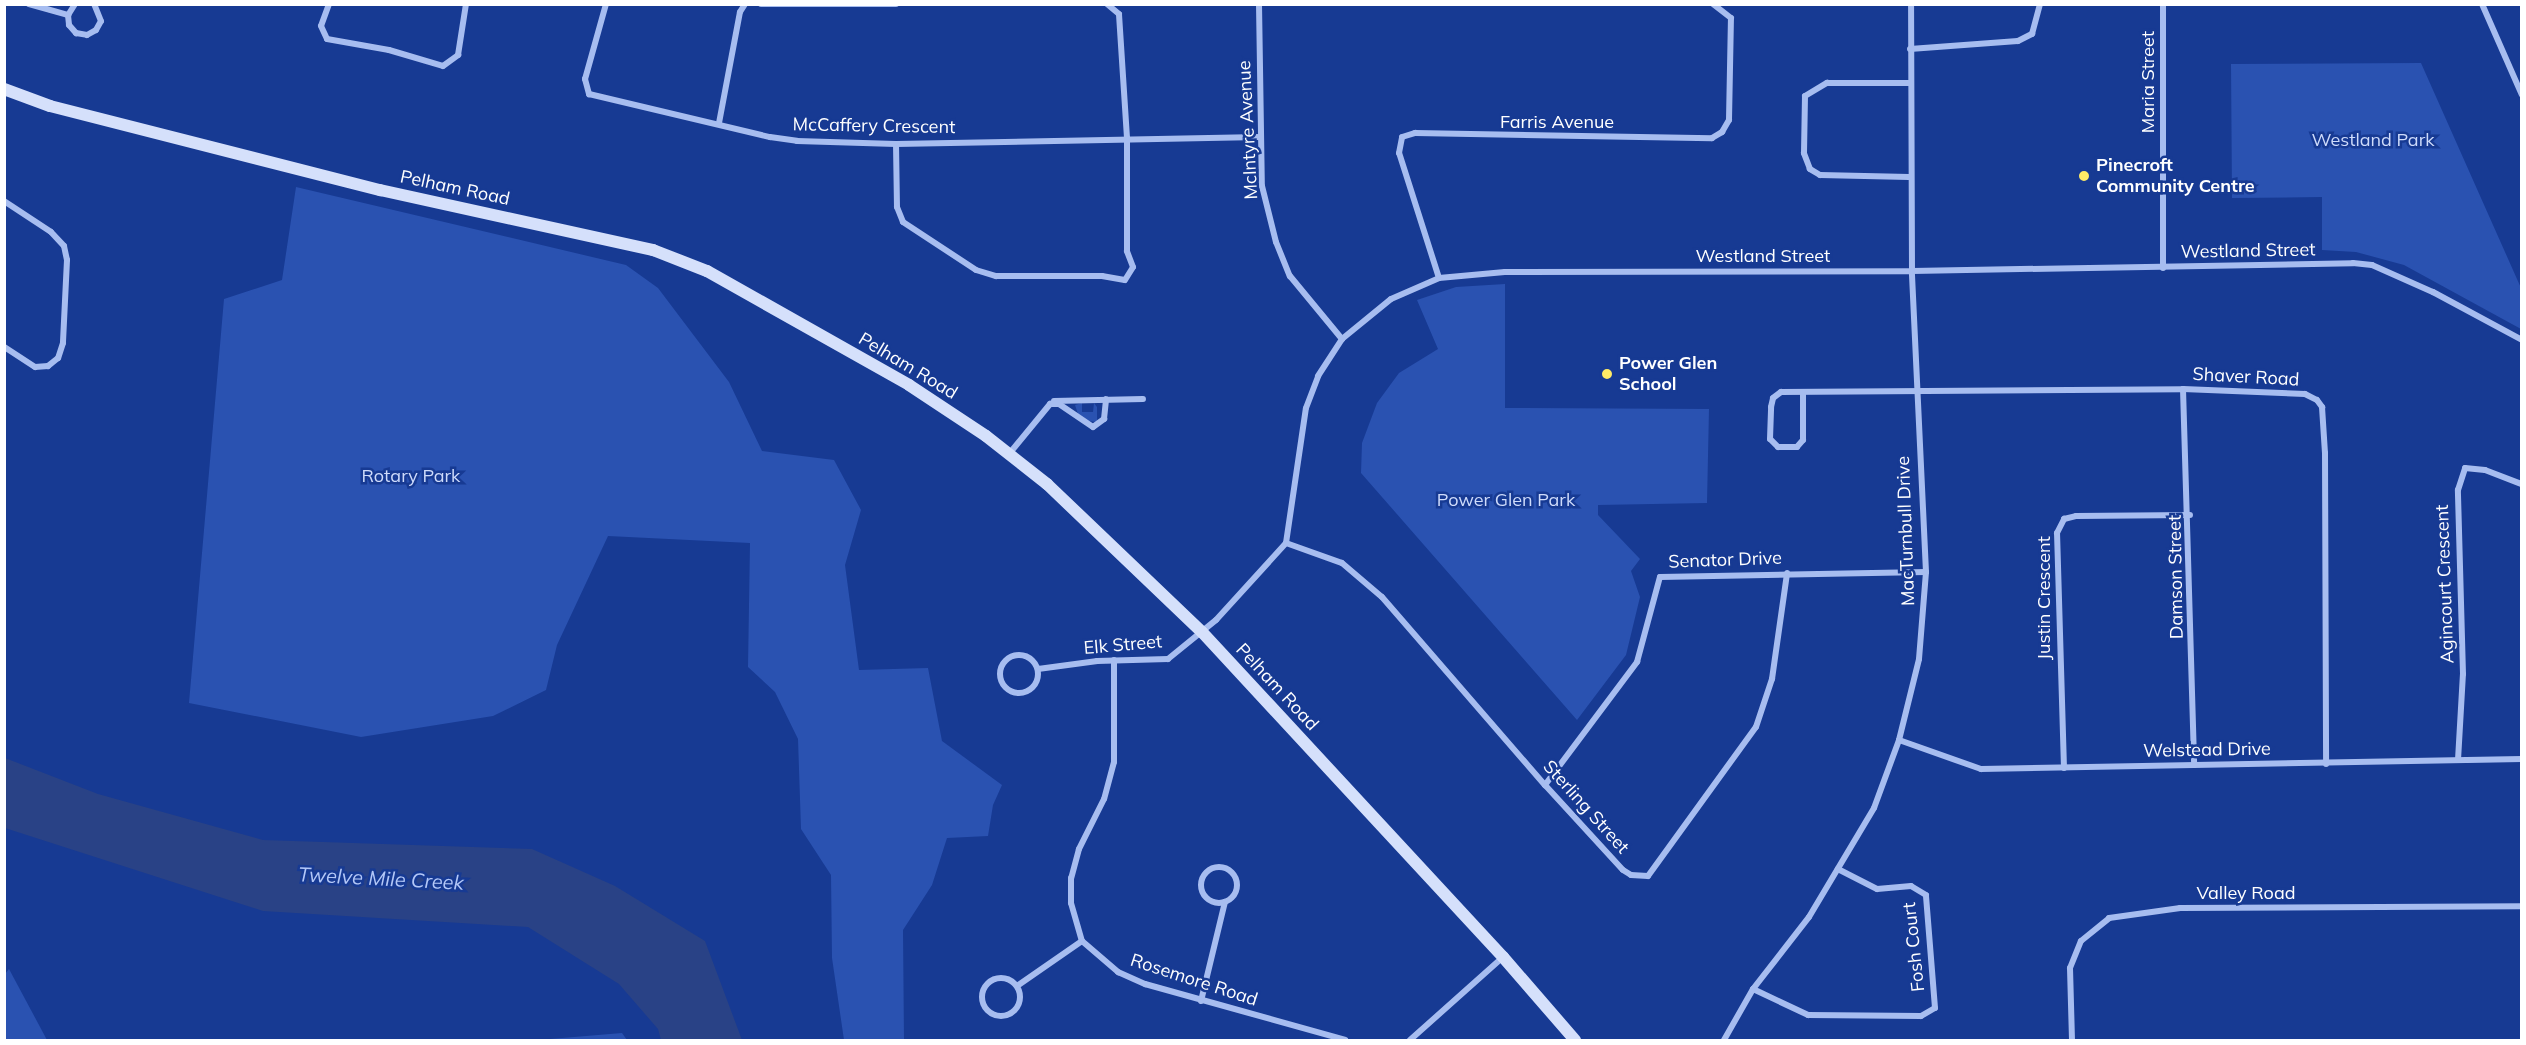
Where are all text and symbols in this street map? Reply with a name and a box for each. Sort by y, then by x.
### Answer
street label: Maria Street [2137,31,2159,133]
street label: McIntyre Avenue [1234,60,1262,200]
street label: Farris Avenue [1500,111,1614,133]
street label: McCaffery Crescent [792,114,956,138]
park label: Westland Park [2312,129,2434,151]
place label: Pinecroft Community Centre [2096,155,2255,198]
street label: Pelham Road [398,166,512,210]
marker: Pinecroft Community Centre [2077,169,2091,183]
street label: Westland Street [2180,239,2316,263]
street label: Westland Street [1696,245,1830,267]
street label: Pelham Road [855,328,961,404]
place label: Power Glen School [1619,353,1717,395]
street label: Shaver Road [2192,363,2300,391]
marker: Power Glen School [1600,367,1614,381]
street label: MacTurnbull Drive [1893,456,1919,606]
park label: Rotary Park [362,465,460,487]
park label: Power Glen Park [1437,489,1575,511]
street label: Agincourt Crescent [2431,504,2459,664]
street label: Damson Street [2164,515,2188,639]
street label: Justin Crescent [2033,536,2055,660]
street label: Senator Drive [1668,547,1782,573]
street label: Elk Street [1083,631,1163,659]
street label: Pelham Road [1231,639,1323,735]
street label: Welstead Drive [2143,738,2271,762]
street label: Sterling Street [1538,756,1634,858]
water label: Twelve Mile Creek [298,862,464,894]
street label: Valley Road [2197,882,2295,904]
street label: Fosh Court [1899,901,1929,993]
street label: Rosemore Road [1128,949,1260,1011]

